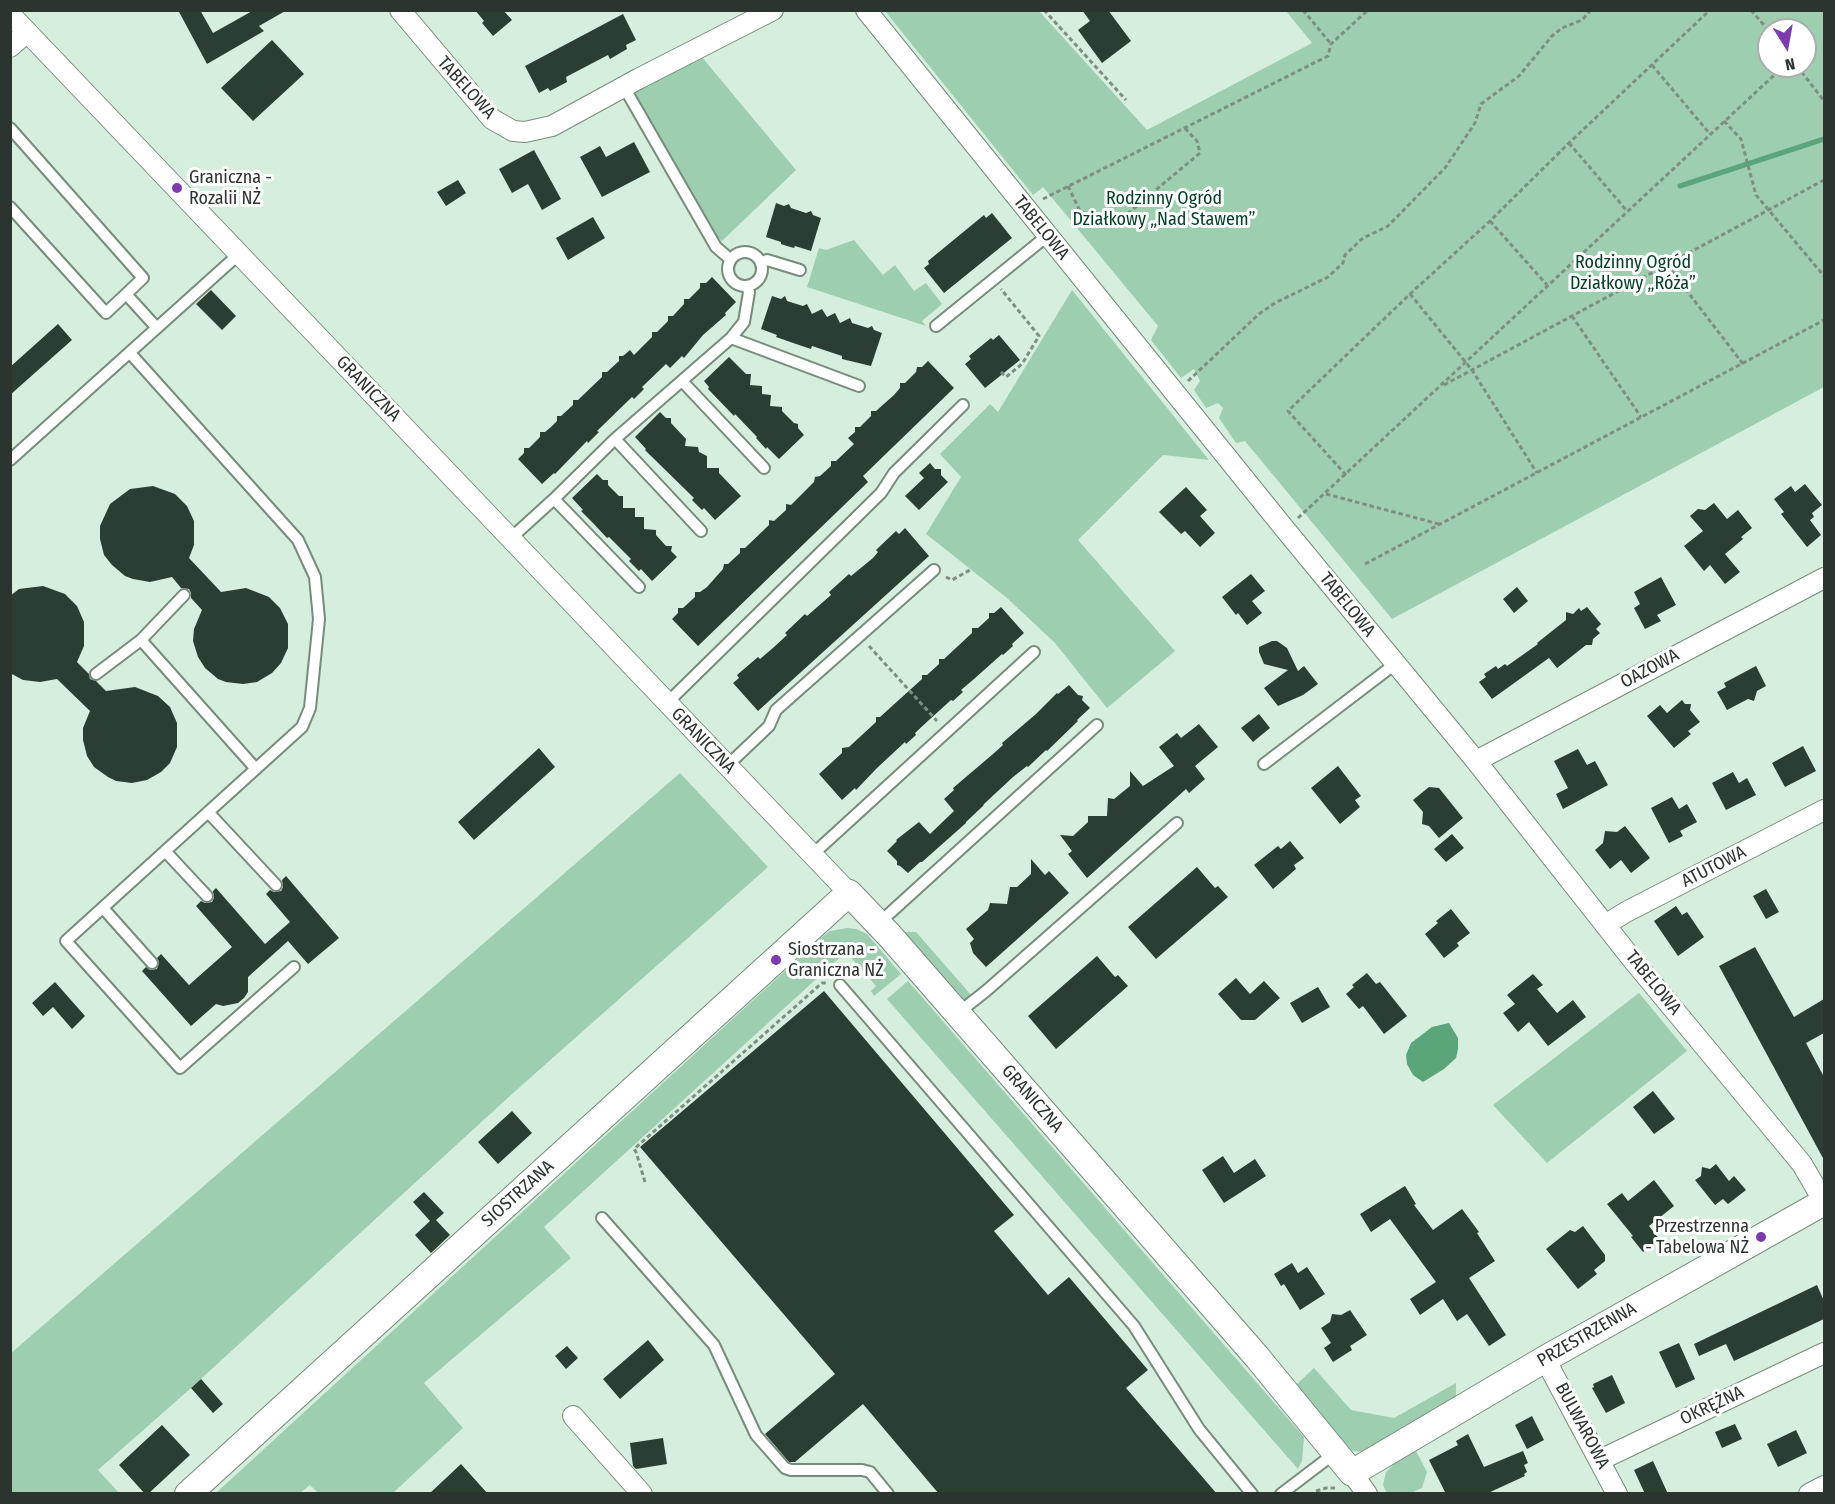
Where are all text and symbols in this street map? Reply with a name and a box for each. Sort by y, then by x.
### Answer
north arrow [1757,18,1817,78]
street label: TABELOWA [432,52,500,124]
text: N [1784,54,1797,74]
place label: Graniczna - Rozalii NŻ [189,167,272,210]
marker: Graniczna - Rozalii NŻ [170,181,184,195]
park label: Rodzinny Ogród Działkowy „Nad Stawem” [1073,188,1255,230]
street label: TABELOWA [1009,191,1073,265]
park label: Rodzinny Ogród Działkowy „Róża” [1570,252,1696,294]
street label: GRANICZNA [331,352,405,426]
street label: TABELOWA [1315,568,1379,642]
street label: OAZOWA [1617,645,1683,693]
street label: GRANICZNA [666,704,740,778]
street label: ATUTOWA [1678,842,1750,892]
place label: Siostrzana - Graniczna NŻ [788,939,884,982]
street label: TABELOWA [1621,946,1685,1020]
marker: Siostrzana - Graniczna NŻ [769,953,783,967]
street label: GRANICZNA [997,1061,1067,1137]
street label: SIOSTRZANA [477,1156,559,1232]
place label: Przestrzenna - Tabelowa NŻ [1645,1216,1749,1258]
marker: Przestrzenna - Tabelowa NŻ [1754,1230,1768,1244]
street label: PRZESTRZENNA [1534,1298,1640,1372]
street label: BULWAROWA [1550,1379,1614,1473]
street label: OKRĘŻNA [1677,1382,1747,1430]

